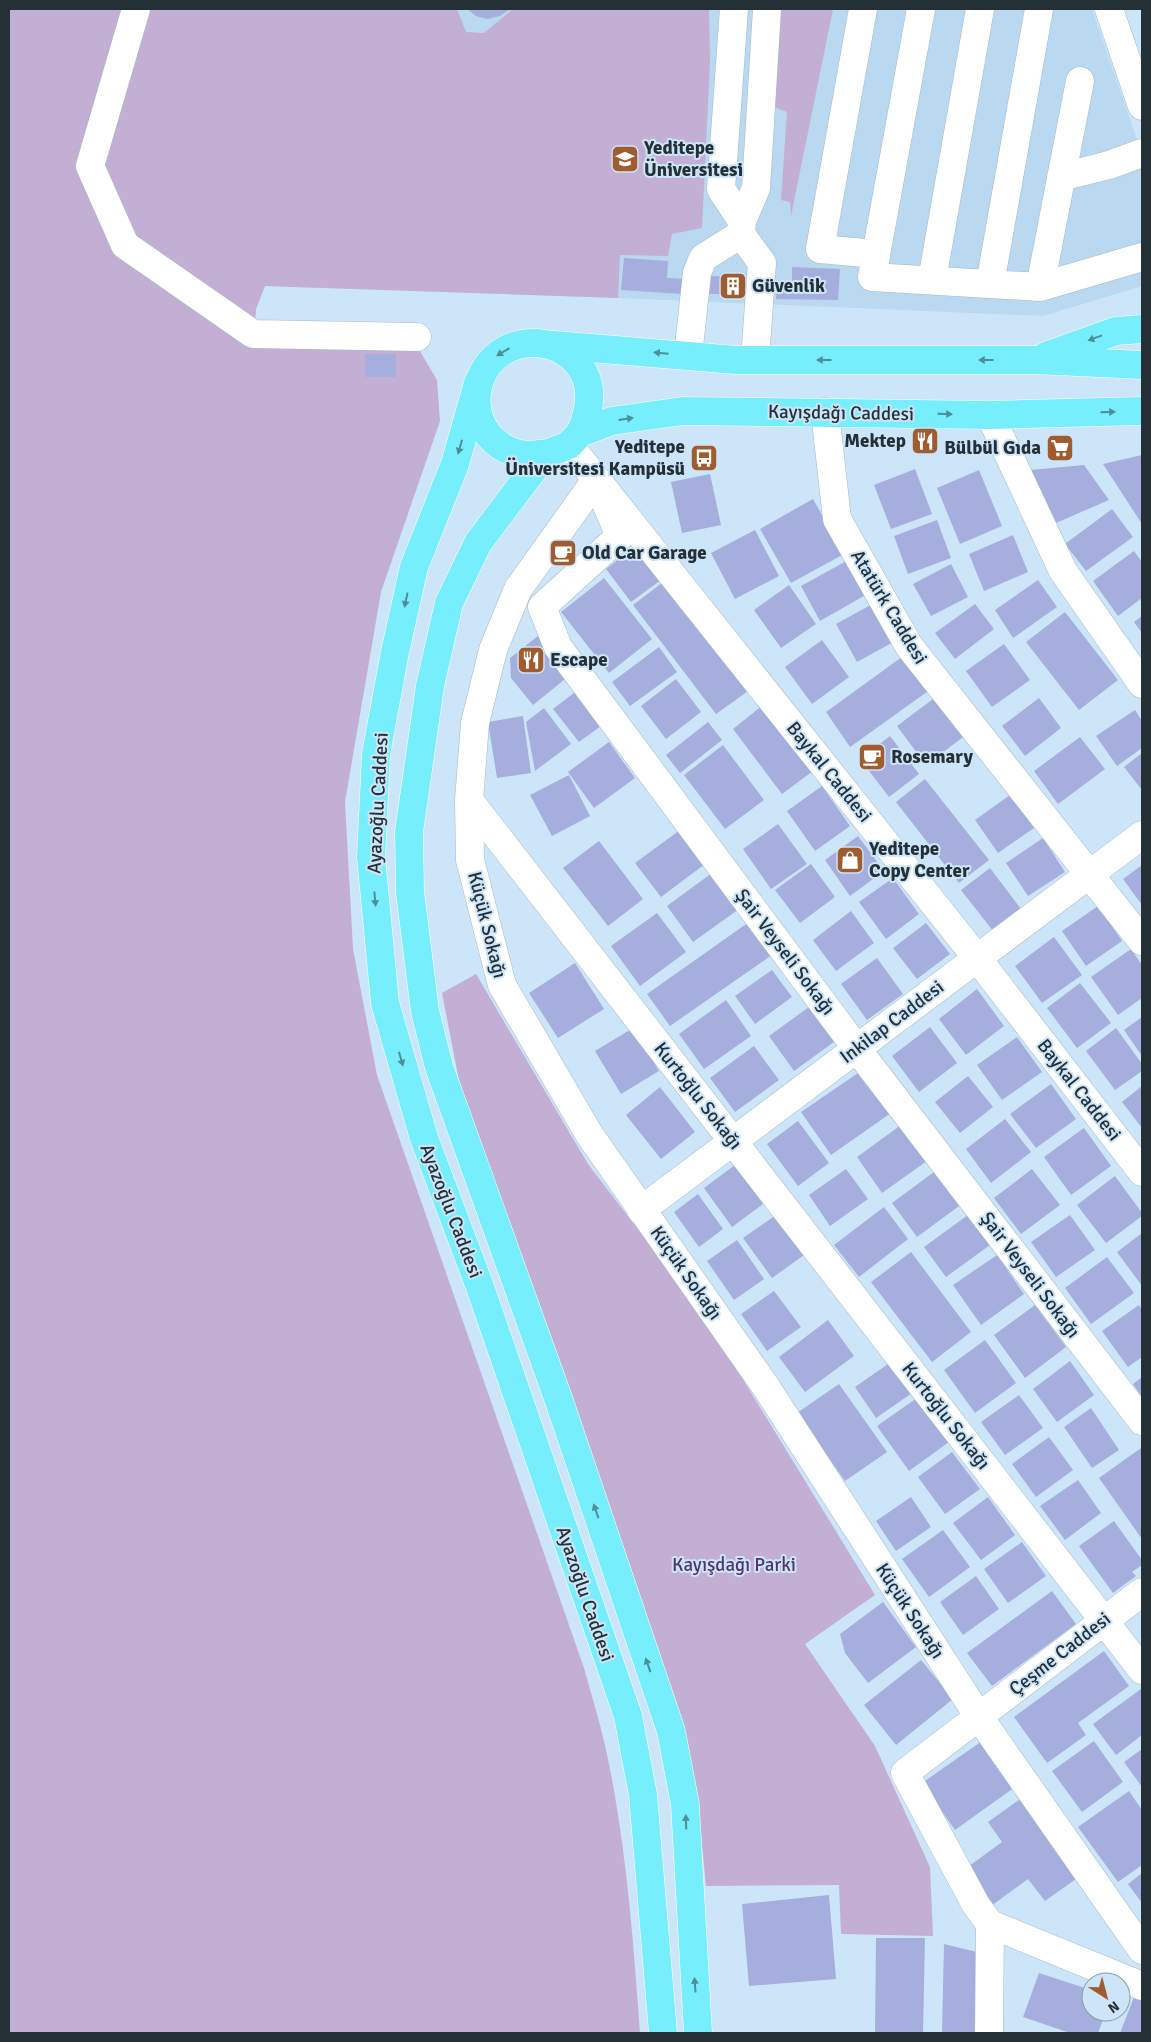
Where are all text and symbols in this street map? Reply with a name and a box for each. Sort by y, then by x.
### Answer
place label: Yeditepe Üniversitesi [643,136,743,182]
school or university icon: Yeditepe Üniversitesi [610,144,640,174]
building icon: Güvenlik [718,271,748,301]
place label: Güvenlik [752,274,825,298]
one-way arrow [1087,334,1102,342]
one-way arrow [496,347,510,356]
one-way arrow [653,349,669,357]
one-way arrow [815,356,831,364]
one-way arrow [978,356,994,364]
street label: Kayışdağı Caddesi [768,400,914,426]
one-way arrow [1100,408,1116,416]
one-way arrow [938,410,954,418]
one-way arrow [618,415,634,423]
restaurant icon: Mektep [910,426,940,456]
place label: Mektep [844,429,906,453]
supermarket icon: Bülbül Gıda [1045,433,1075,463]
place label: Yeditepe Üniversitesi Kampüsü [505,435,685,481]
place label: Bülbül Gıda [944,436,1041,460]
one-way arrow [455,440,463,455]
bus stop icon: Yeditepe Üniversitesi Kampüsü [689,443,719,473]
cafe icon: Old Car Garage [548,538,578,568]
place label: Old Car Garage [582,541,707,565]
street label: Atatürk Caddesi [845,545,933,669]
one-way arrow [402,592,410,608]
restaurant icon: Escape [516,645,546,675]
place label: Escape [550,648,608,672]
street label: Baykal Caddesi [781,717,877,827]
street label: Ayazoğlu Caddesi [362,732,394,874]
cafe icon: Rosemary [857,742,887,772]
place label: Rosemary [891,745,973,769]
place label: Yeditepe Copy Center [868,837,970,883]
shop icon: Yeditepe Copy Center [835,845,865,875]
street label: Küçük Sokağı [462,869,512,981]
street label: Şair Veyseli Sokağı [730,884,840,1020]
one-way arrow [371,892,379,908]
street label: Inkilap Caddesi [835,975,949,1069]
street label: Baykal Caddesi [1032,1034,1126,1146]
street label: Kurtoğlu Sokağı [649,1037,747,1155]
one-way arrow [397,1051,405,1067]
street label: Ayazoğlu Caddesi [414,1141,488,1281]
street label: Şair Veyseli Sokağı [975,1207,1085,1343]
street label: Küçük Sokağı [645,1221,727,1325]
street label: Kurtoğlu Sokağı [897,1357,995,1475]
one-way arrow [592,1503,600,1518]
street label: Ayazoğlu Caddesi [551,1523,619,1665]
park label: Kayışdağı Parki [672,1553,796,1577]
street label: Küçük Sokağı [870,1559,950,1663]
street label: Çeşme Caddesi [1005,1607,1115,1701]
one-way arrow [644,1657,652,1672]
one-way arrow [682,1814,690,1830]
north arrow [1081,1972,1131,2022]
one-way arrow [690,1976,698,1992]
text: N [1104,1997,1122,2017]

